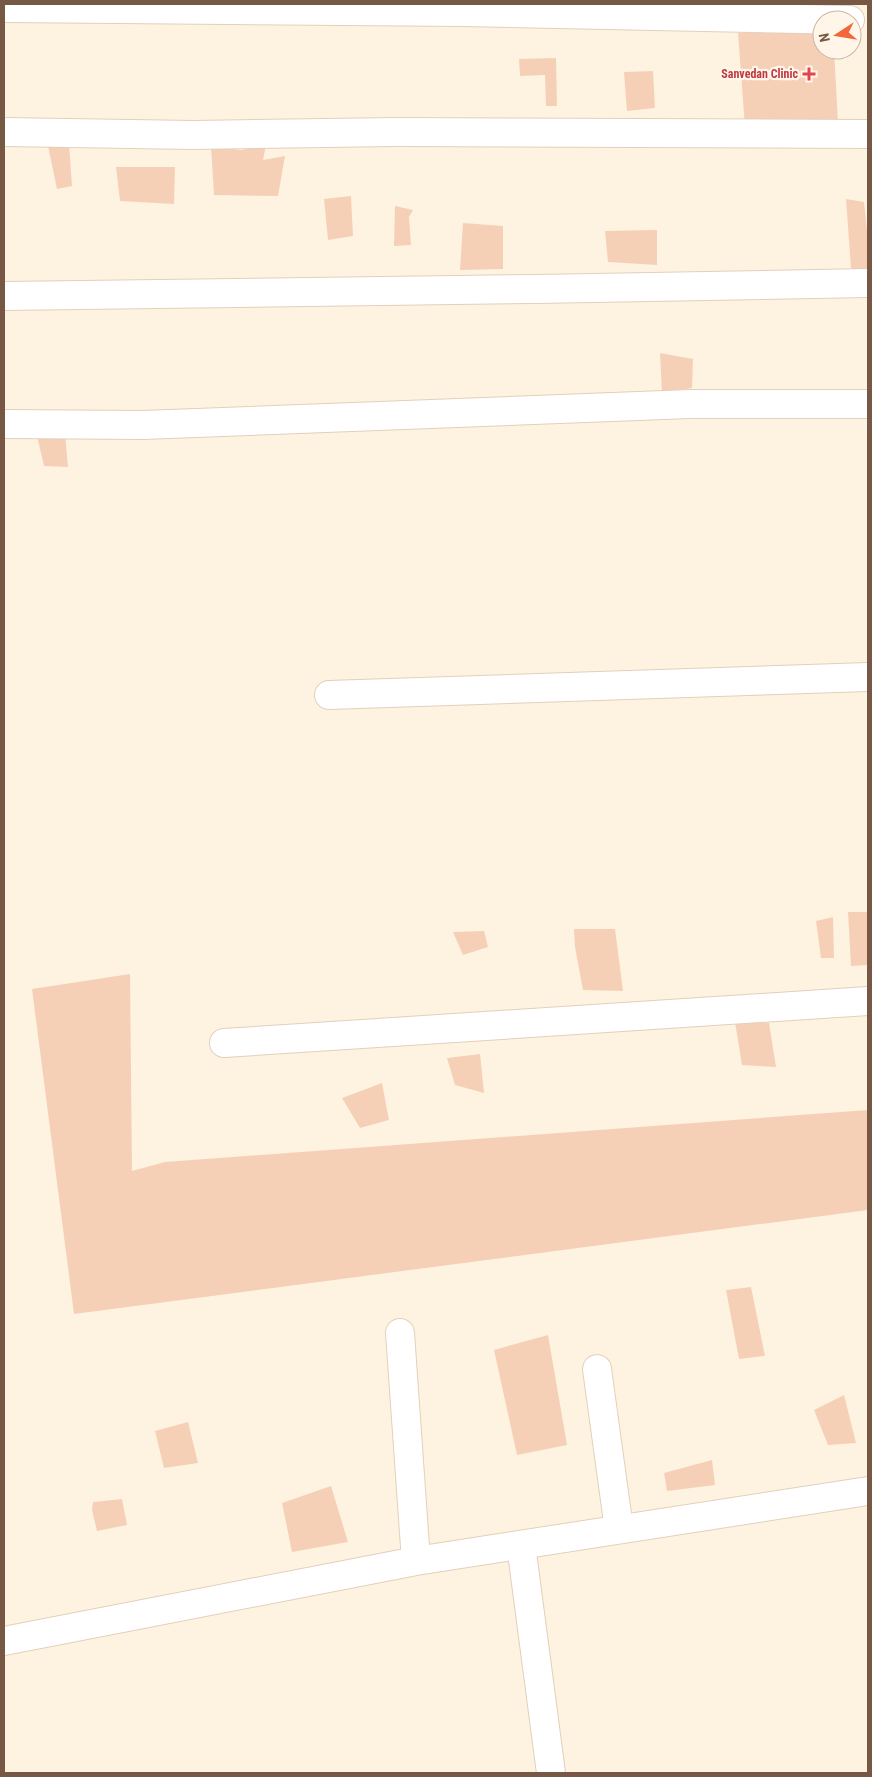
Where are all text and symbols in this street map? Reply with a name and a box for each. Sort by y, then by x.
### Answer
north arrow [812,10,862,60]
text: N [816,32,833,44]
place label: Sanvedan Clinic [721,67,798,81]
marker: Sanvedan Clinic [802,67,816,81]

